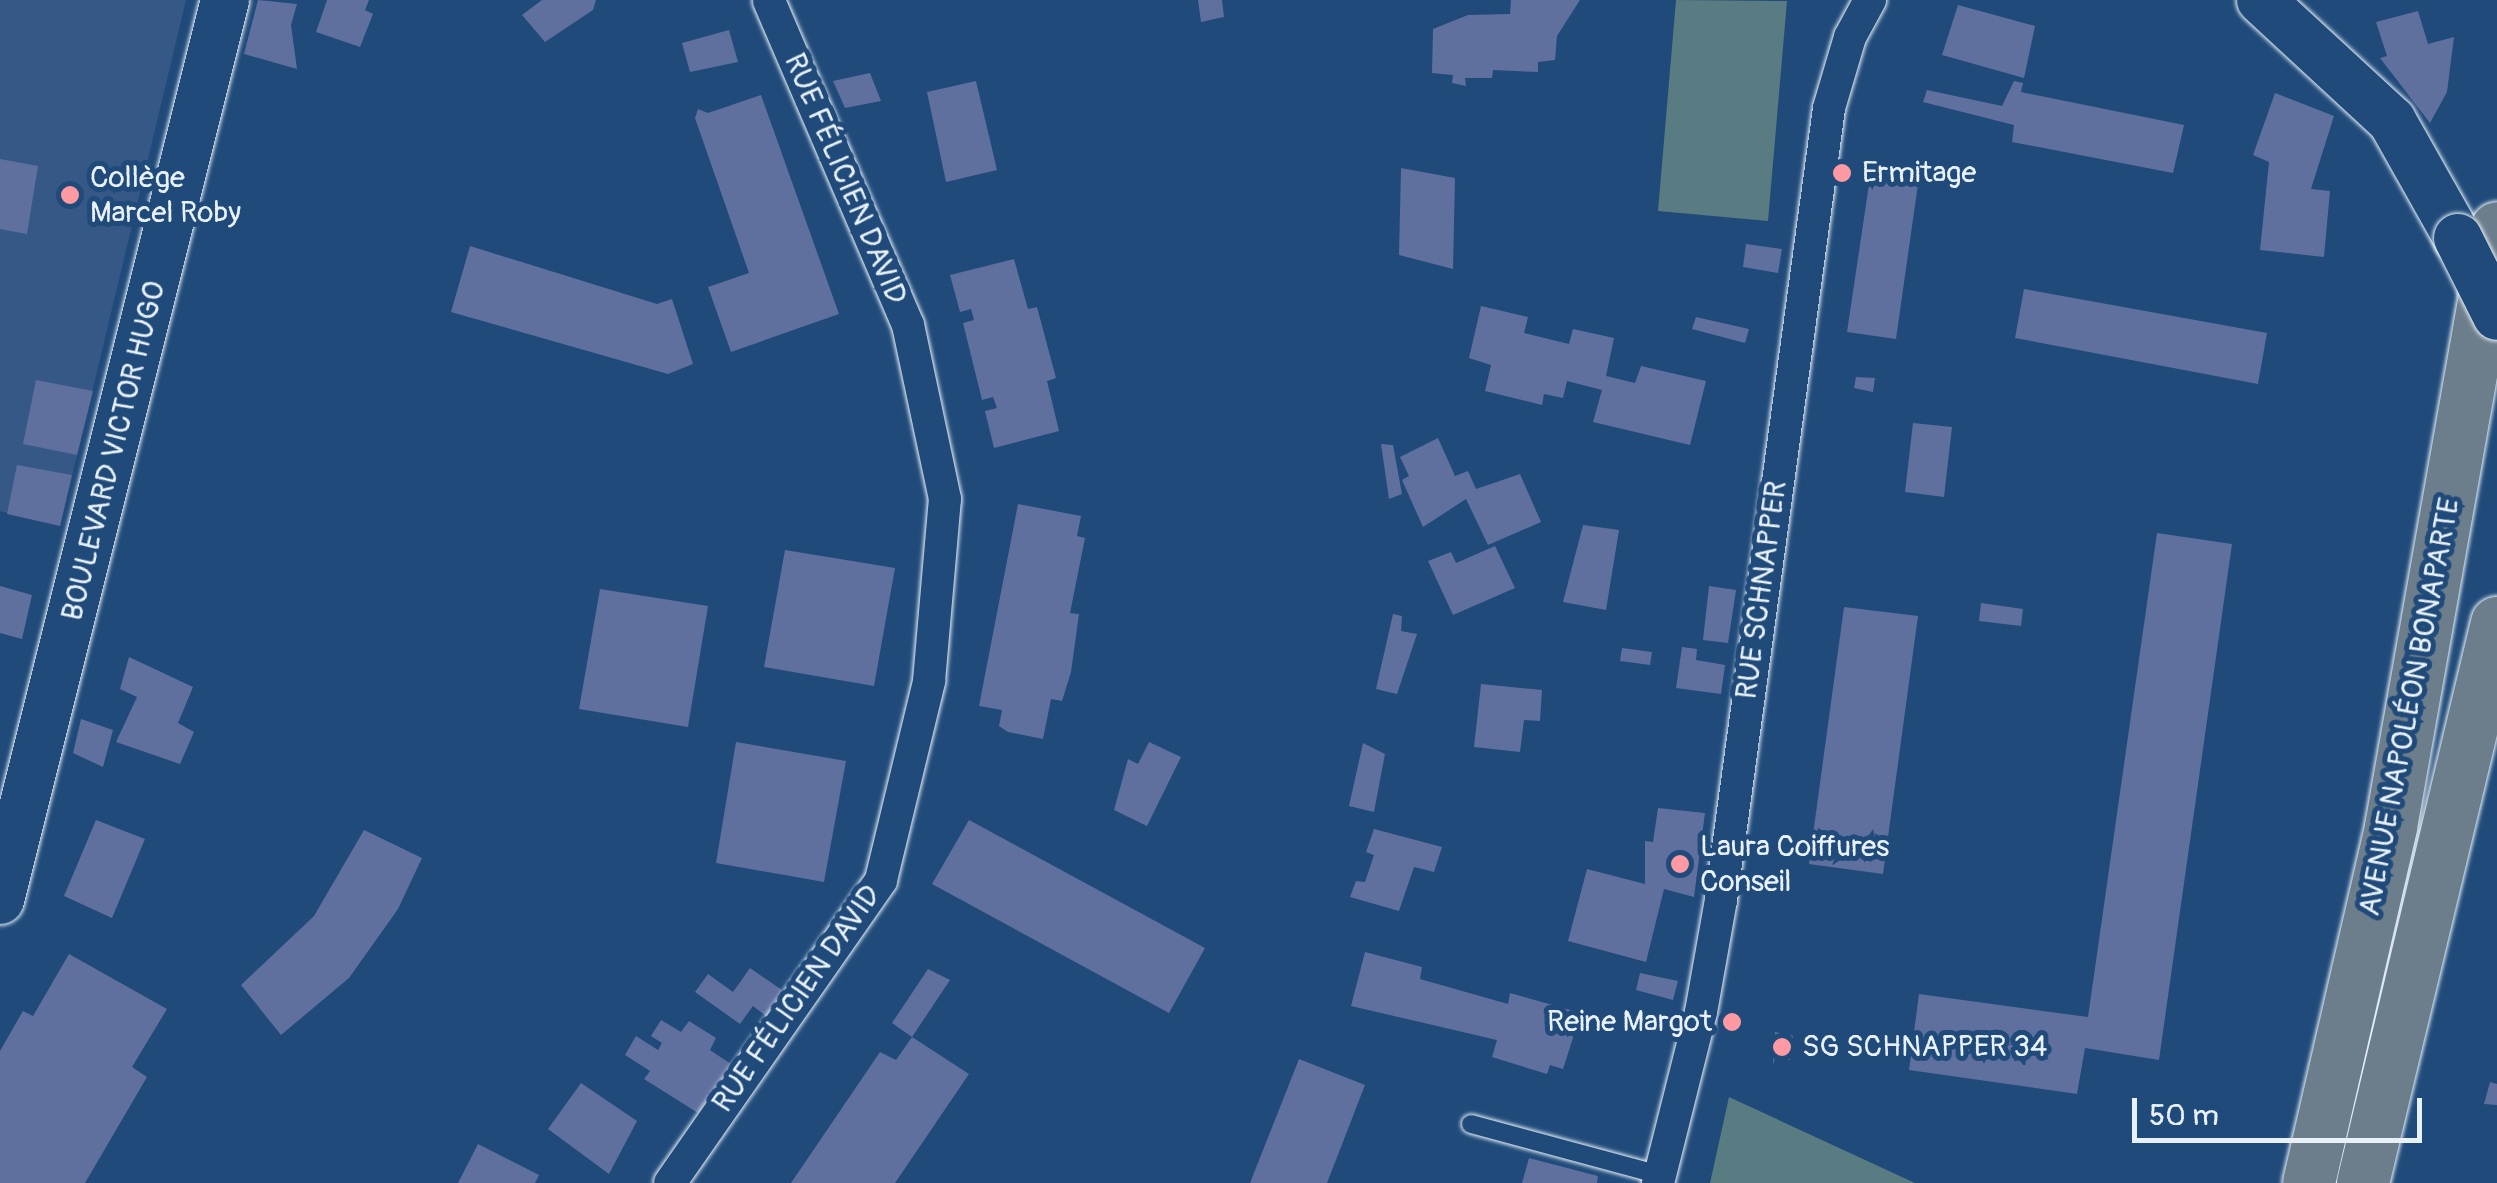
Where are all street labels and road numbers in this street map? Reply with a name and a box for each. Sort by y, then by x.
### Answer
street label: RUE FÉLICIEN DAVID [776,48,914,310]
street label: BOULEVARD VICTOR HUGO [54,278,174,624]
street label: RUE SCHNAPPER [1729,478,1795,702]
street label: AVENUE NAPOLÉON BONAPARTE [2352,495,2468,919]
street label: RUE FÉLICIEN DAVID [705,878,889,1120]

